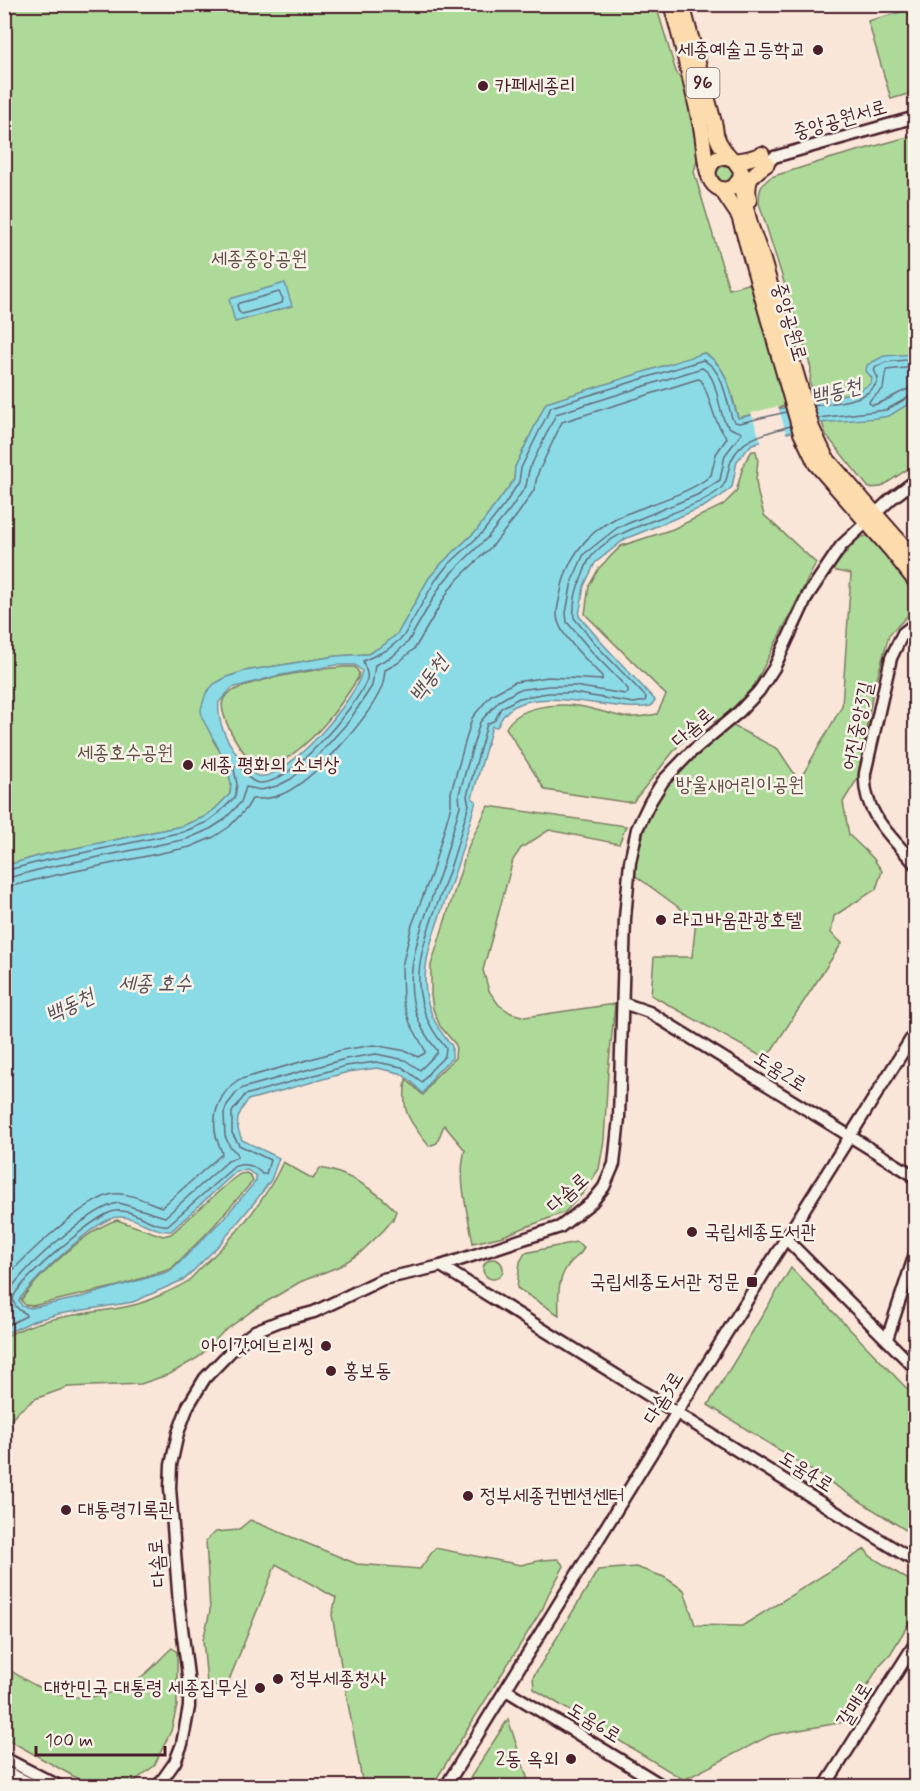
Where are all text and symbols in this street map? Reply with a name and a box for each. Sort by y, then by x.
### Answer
place label: 세종예술고등학교 [677,37,806,64]
marker: 세종예술고등학교 [811,43,825,57]
road number: 96 [686,68,720,98]
place label: 카페세종리 [495,73,575,100]
marker: 카페세종리 [476,79,490,93]
street label: 중앙공원서로 [790,94,890,146]
park label: 세종중앙공원 [211,246,307,273]
street label: 중앙공원로 [765,280,813,364]
water label: 백동천 [808,372,866,412]
water label: 백동천 [403,648,456,708]
street label: 어진중앙3길 [835,679,881,773]
street label: 다솜로 [666,702,720,754]
park label: 세종호수공원 [77,740,173,767]
place label: 세종 평화의 소녀상 [200,752,340,779]
marker: 세종 평화의 소녀상 [181,758,195,772]
park label: 방울새어린이공원 [676,772,804,799]
place label: 라고바움관광호텔 [673,907,802,934]
marker: 라고바움관광호텔 [654,913,668,927]
water label: 세종 호수 [118,970,192,998]
water label: 백동천 [41,981,101,1030]
street label: 도움2로 [748,1045,812,1099]
street label: 다솜로 [541,1167,595,1219]
place label: 국립세종도서관 [704,1219,817,1246]
marker: 국립세종도서관 [685,1225,699,1239]
place label: 국립세종도서관 정문 [590,1269,740,1296]
marker: 국립세종도서관 정문 [745,1275,759,1289]
place label: 아이갓에브리씽 [201,1333,314,1360]
marker: 아이갓에브리씽 [319,1339,333,1353]
place label: 홍보동 [343,1358,391,1385]
marker: 홍보동 [324,1364,338,1378]
street label: 다솜3로 [637,1367,691,1429]
street label: 도움4로 [773,1445,839,1499]
place label: 정부세종컨벤션센터 [480,1483,625,1510]
marker: 정부세종컨벤션센터 [461,1489,475,1503]
place label: 대통령기록관 [78,1497,175,1524]
marker: 대통령기록관 [59,1503,73,1517]
street label: 다솜로 [142,1538,174,1588]
place label: 정부세종청사 [290,1666,387,1693]
marker: 정부세종청사 [271,1672,285,1686]
place label: 대한민국 대통령 세종집무실 [44,1675,248,1702]
street label: 갈매로 [831,1677,879,1733]
marker: 대한민국 대통령 세종집무실 [253,1681,267,1695]
street label: 도움6로 [562,1696,626,1750]
scale bar [36,1719,165,1757]
text: 100 m [45,1729,93,1753]
place label: 2동 옥외 [496,1746,559,1773]
marker: 2동 옥외 [564,1752,578,1766]

